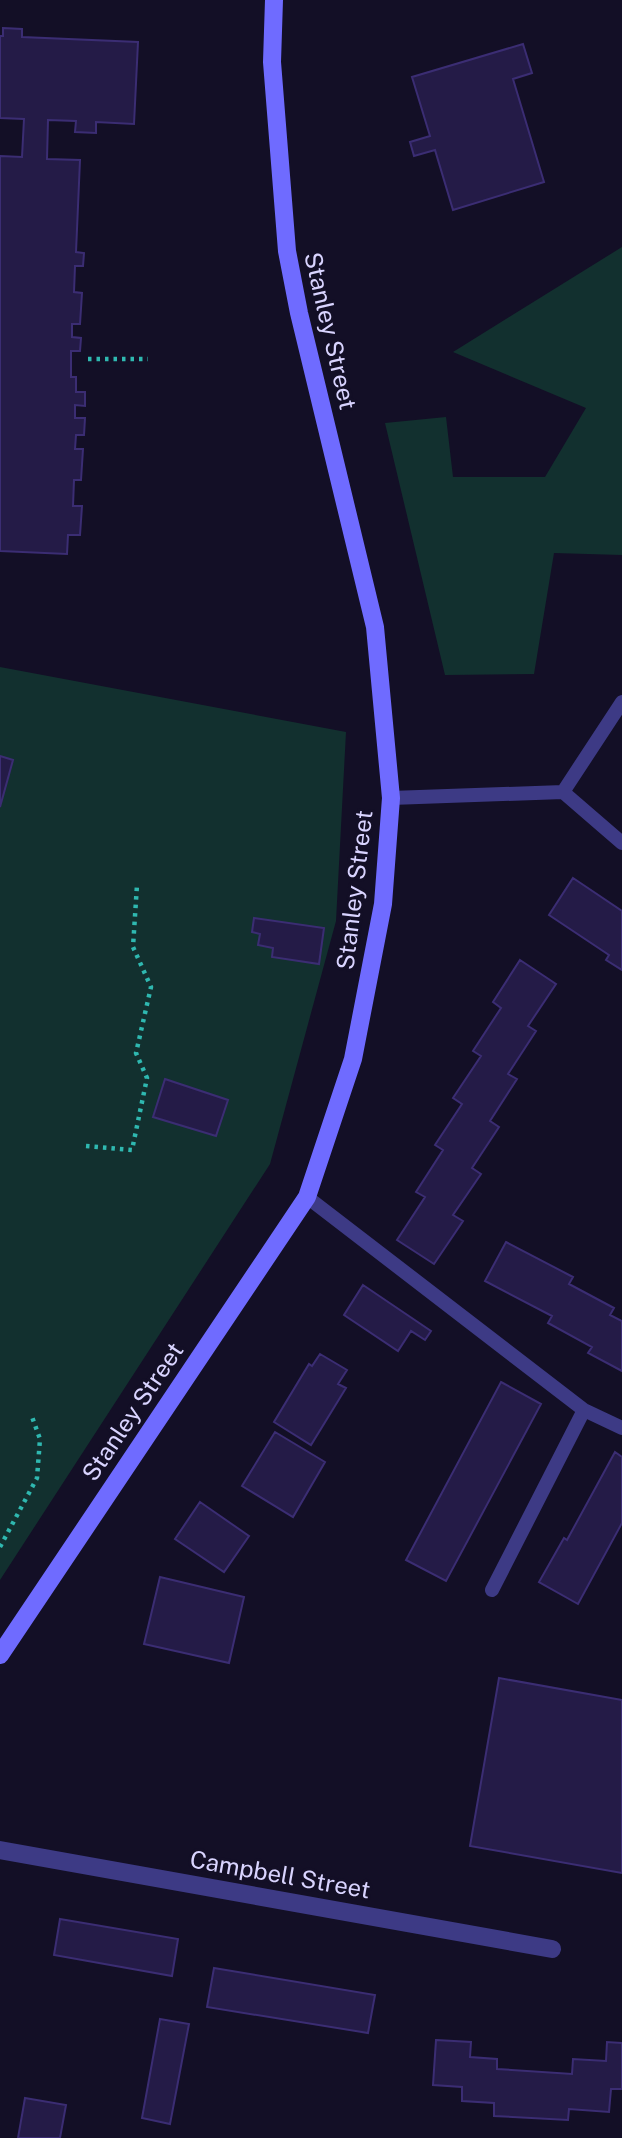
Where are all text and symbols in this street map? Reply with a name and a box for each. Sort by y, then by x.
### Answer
street label: Stanley Street [299,249,363,412]
street label: Stanley Street [330,808,378,971]
street label: Stanley Street [76,1337,189,1486]
street label: Campbell Street [188,1844,373,1904]

